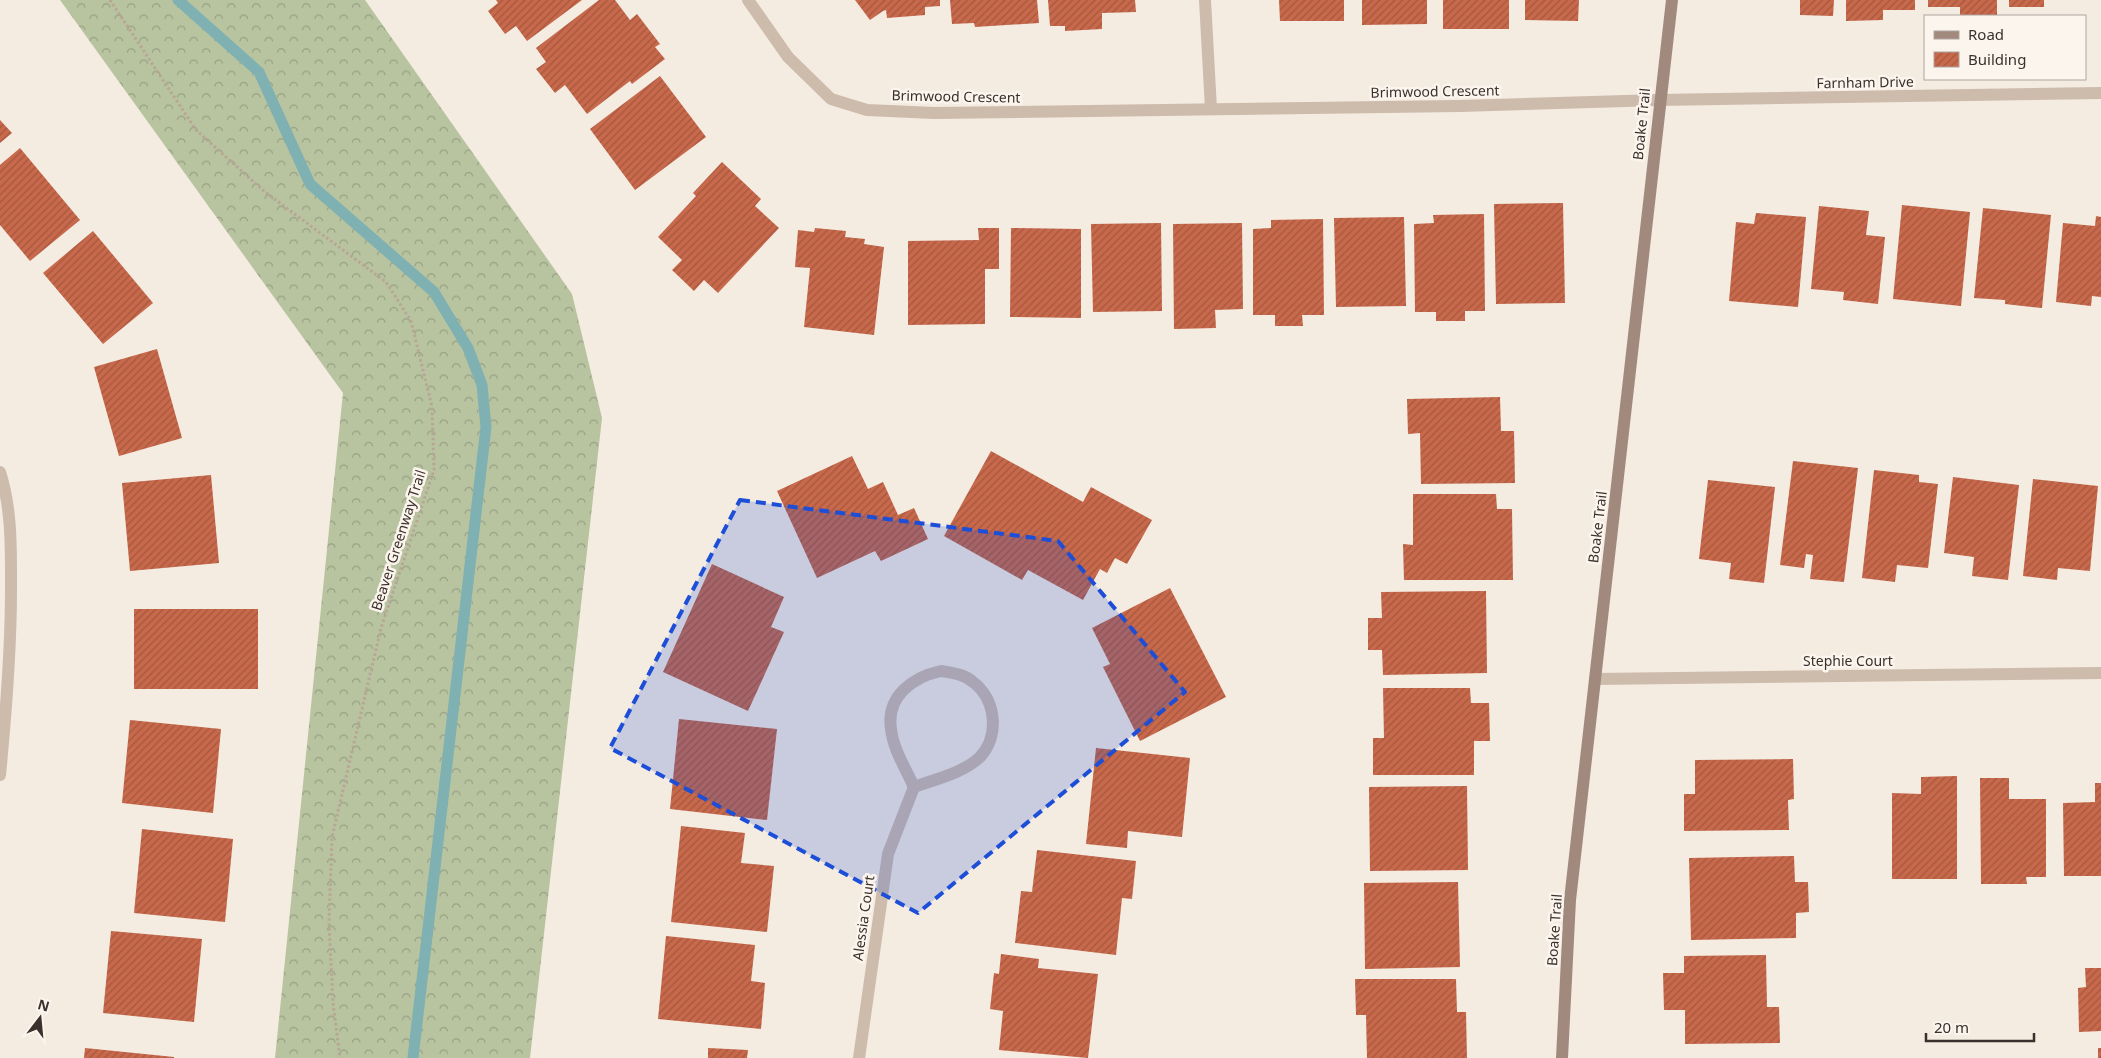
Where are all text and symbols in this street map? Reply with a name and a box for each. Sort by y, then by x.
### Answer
legend [1924,15,2086,80]
text: Road [1968,24,2004,44]
text: Building [1968,49,2026,69]
street label: Farnham Drive [1816,72,1914,92]
street label: Brimwood Crescent [1370,80,1500,102]
street label: Brimwood Crescent [891,85,1021,107]
street label: Boake Trail [1628,87,1654,161]
street label: Beaver Greenway Trail [366,467,430,613]
street label: Boake Trail [1583,490,1611,564]
street label: Stephie Court [1803,651,1893,670]
street label: Alessia Court [848,874,878,962]
street label: Boake Trail [1542,893,1566,967]
north arrow [15,993,65,1043]
text: N [36,994,52,1016]
scale bar [1926,1010,2034,1042]
text: 20 m [1934,1017,1969,1037]

